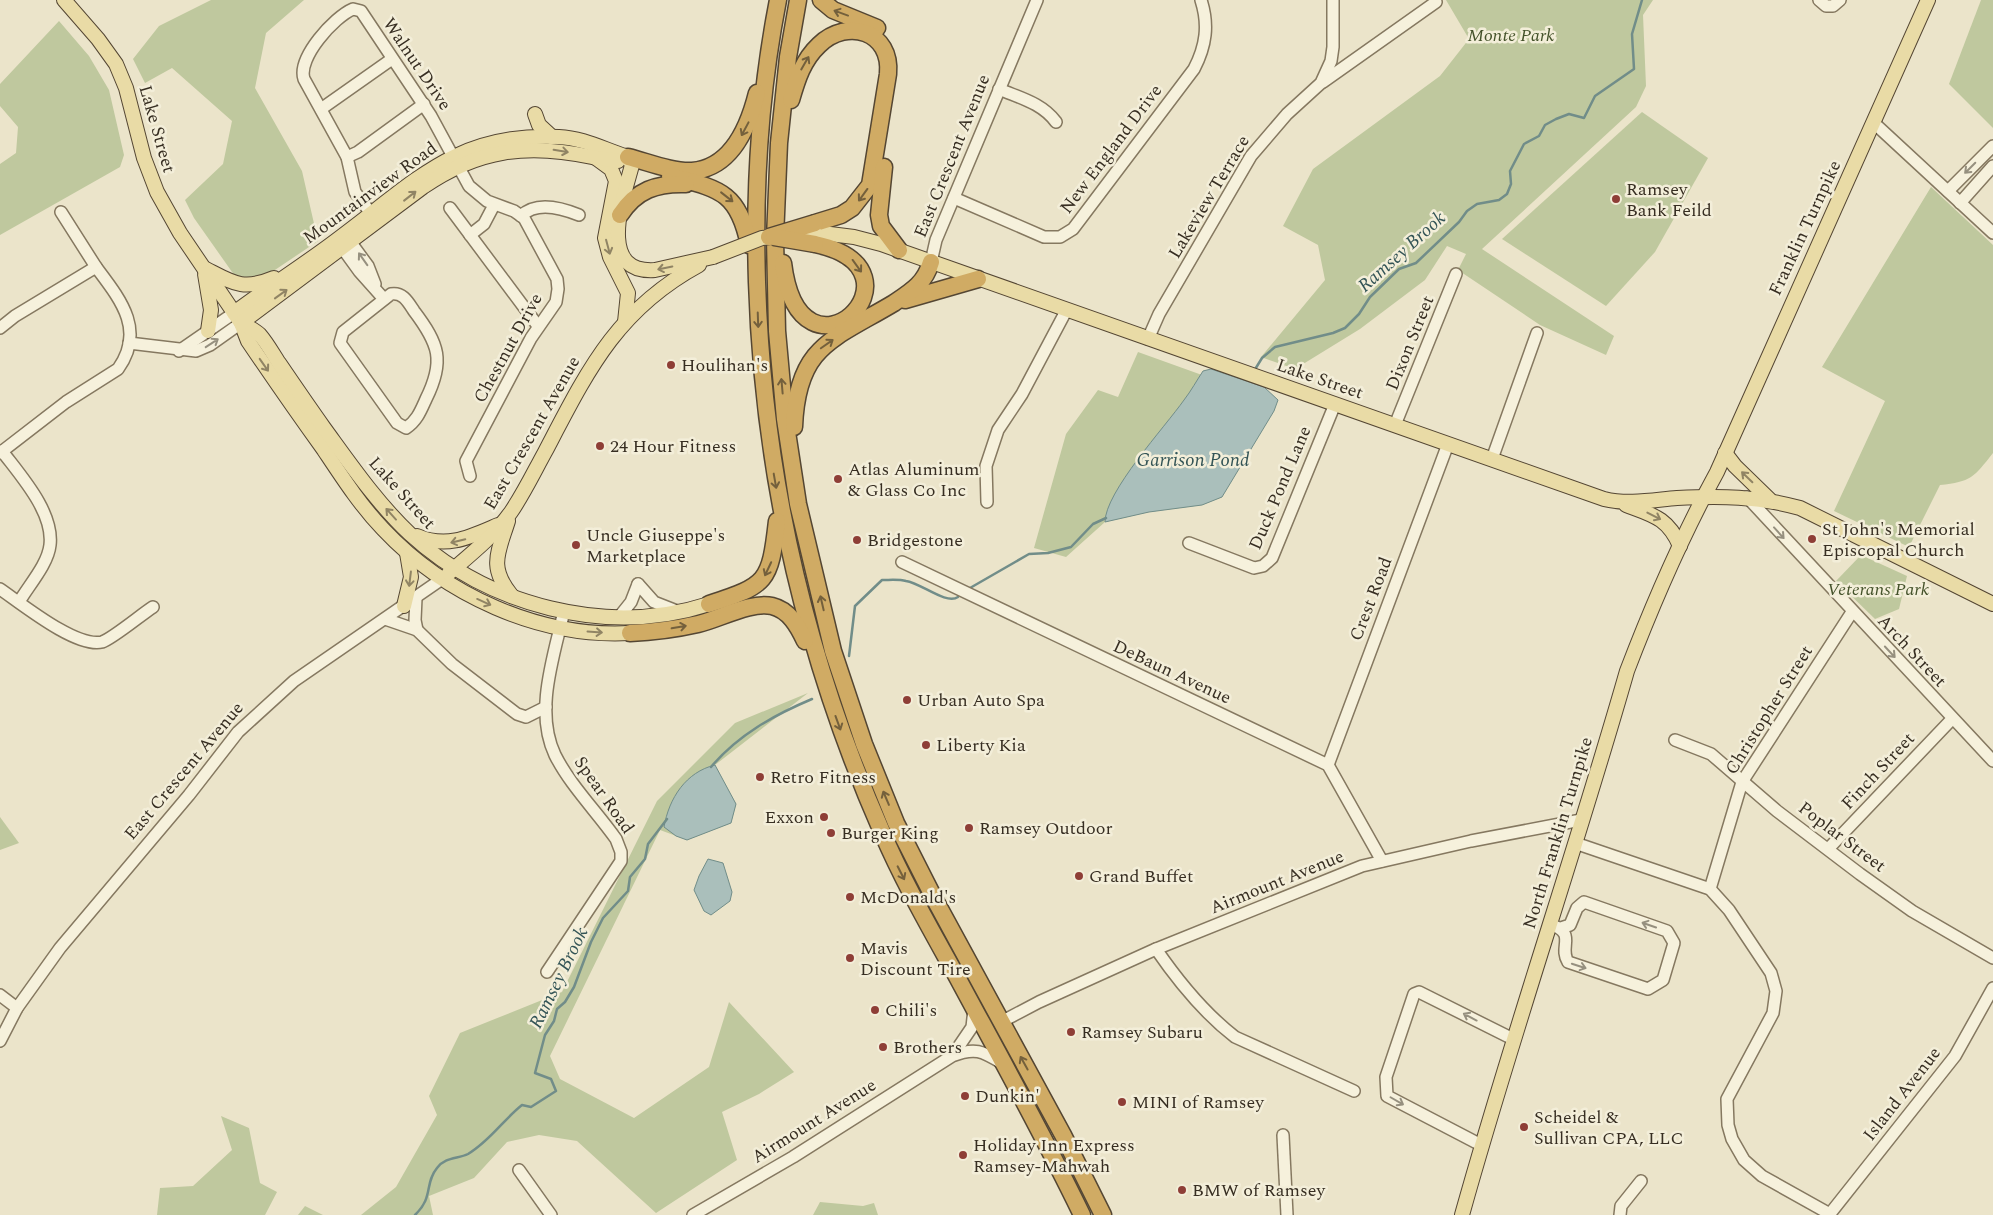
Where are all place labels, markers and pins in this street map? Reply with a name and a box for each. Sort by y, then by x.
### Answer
place label: Ramsey Bank Feild [1626,176,1712,224]
marker: Ramsey Bank Feild [1610,193,1622,205]
place label: Houlihan's [681,352,768,379]
marker: Houlihan's [665,359,677,371]
place label: 24 Hour Fitness [610,433,736,460]
marker: 24 Hour Fitness [594,440,606,452]
place label: Atlas Aluminum & Glass Co Inc [848,456,980,504]
marker: Atlas Aluminum & Glass Co Inc [832,473,844,485]
place label: St John's Memorial Episcopal Church [1822,516,1975,564]
place label: Uncle Giuseppe's Marketplace [586,522,725,570]
place label: Bridgestone [867,527,963,554]
marker: St John's Memorial Episcopal Church [1806,533,1818,545]
marker: Bridgestone [851,534,863,546]
marker: Uncle Giuseppe's Marketplace [570,539,582,551]
place label: Urban Auto Spa [917,687,1045,714]
marker: Urban Auto Spa [901,694,913,706]
place label: Liberty Kia [936,732,1026,759]
marker: Liberty Kia [920,739,932,751]
place label: Retro Fitness [770,764,876,791]
marker: Retro Fitness [754,771,766,783]
place label: Exxon [764,804,814,831]
marker: Exxon [818,811,830,823]
place label: Ramsey Outdoor [979,815,1113,842]
place label: Burger King [841,820,939,847]
marker: Ramsey Outdoor [963,822,975,834]
marker: Burger King [825,827,837,839]
place label: Grand Buffet [1089,863,1193,890]
marker: Grand Buffet [1073,870,1085,882]
place label: McDonald's [860,884,956,911]
marker: McDonald's [844,891,856,903]
place label: Mavis Discount Tire [860,935,971,983]
marker: Mavis Discount Tire [844,952,856,964]
place label: Chili's [885,997,937,1024]
marker: Chili's [869,1004,881,1016]
place label: Ramsey Subaru [1081,1019,1203,1046]
marker: Ramsey Subaru [1065,1026,1077,1038]
place label: Brothers [893,1034,962,1061]
marker: Brothers [877,1041,889,1053]
place label: Dunkin' [975,1083,1040,1110]
place label: MINI of Ramsey [1132,1089,1265,1116]
marker: Dunkin' [959,1090,971,1102]
marker: MINI of Ramsey [1116,1096,1128,1108]
place label: Scheidel & Sullivan CPA, LLC [1534,1104,1684,1152]
marker: Scheidel & Sullivan CPA, LLC [1518,1121,1530,1133]
place label: Holiday Inn Express Ramsey-Mahwah [973,1132,1135,1180]
marker: Holiday Inn Express Ramsey-Mahwah [957,1149,969,1161]
place label: BMW of Ramsey [1192,1177,1326,1204]
marker: BMW of Ramsey [1176,1184,1188,1196]

